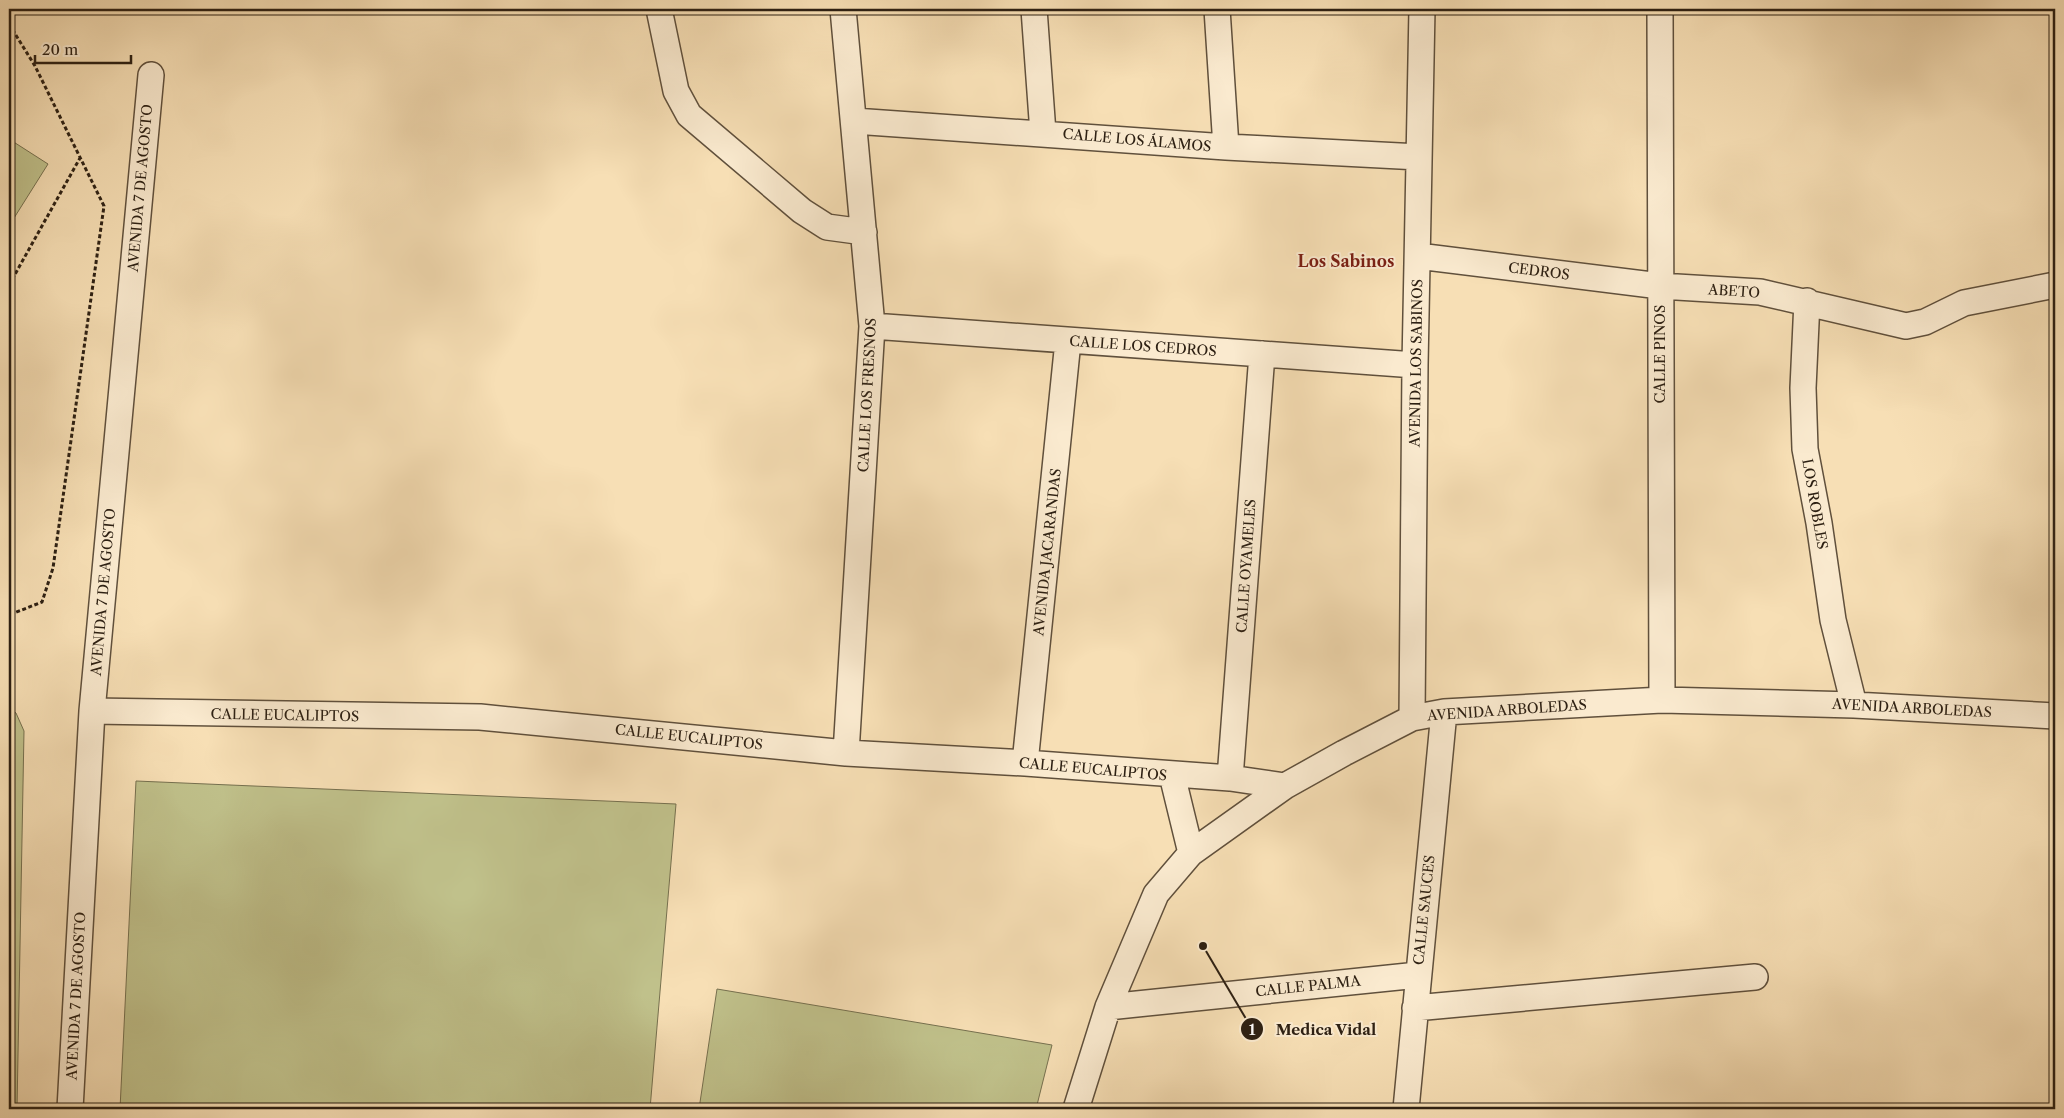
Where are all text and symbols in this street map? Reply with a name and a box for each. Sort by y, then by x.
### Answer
scale bar [35,32,131,64]
text: 20 m [42,40,78,59]
street label: AVENIDA 7 DE AGOSTO [124,103,156,274]
street label: CALLE LOS ÁLAMOS [1062,125,1212,155]
district label: Los Sabinos [1298,251,1394,271]
street label: CEDROS [1507,258,1571,284]
street label: AVENIDA LOS SABINOS [1406,279,1426,448]
street label: ABETO [1706,280,1761,302]
street label: CALLE PINOS [1651,305,1669,403]
street label: CALLE LOS FRESNOS [854,317,880,473]
street label: CALLE LOS CEDROS [1069,332,1217,360]
street label: LOS ROBLES [1798,457,1832,551]
street label: AVENIDA JACARANDAS [1029,467,1065,638]
street label: CALLE OYAMELES [1232,498,1260,634]
street label: AVENIDA 7 DE AGOSTO [87,507,119,678]
street label: AVENIDA ARBOLEDAS [1426,695,1587,725]
street label: AVENIDA ARBOLEDAS [1831,695,1992,721]
street label: CALLE EUCALIPTOS [211,705,359,725]
street label: CALLE EUCALIPTOS [614,720,764,754]
street label: CALLE EUCALIPTOS [1018,754,1168,784]
street label: CALLE SAUCES [1409,854,1439,966]
street label: AVENIDA 7 DE AGOSTO [63,911,89,1082]
street label: CALLE PALMA [1255,971,1362,1000]
callout: Medica Vidal [1240,1014,1386,1044]
text: 1 [1249,1020,1256,1039]
text: Medica Vidal [1276,1020,1376,1039]

